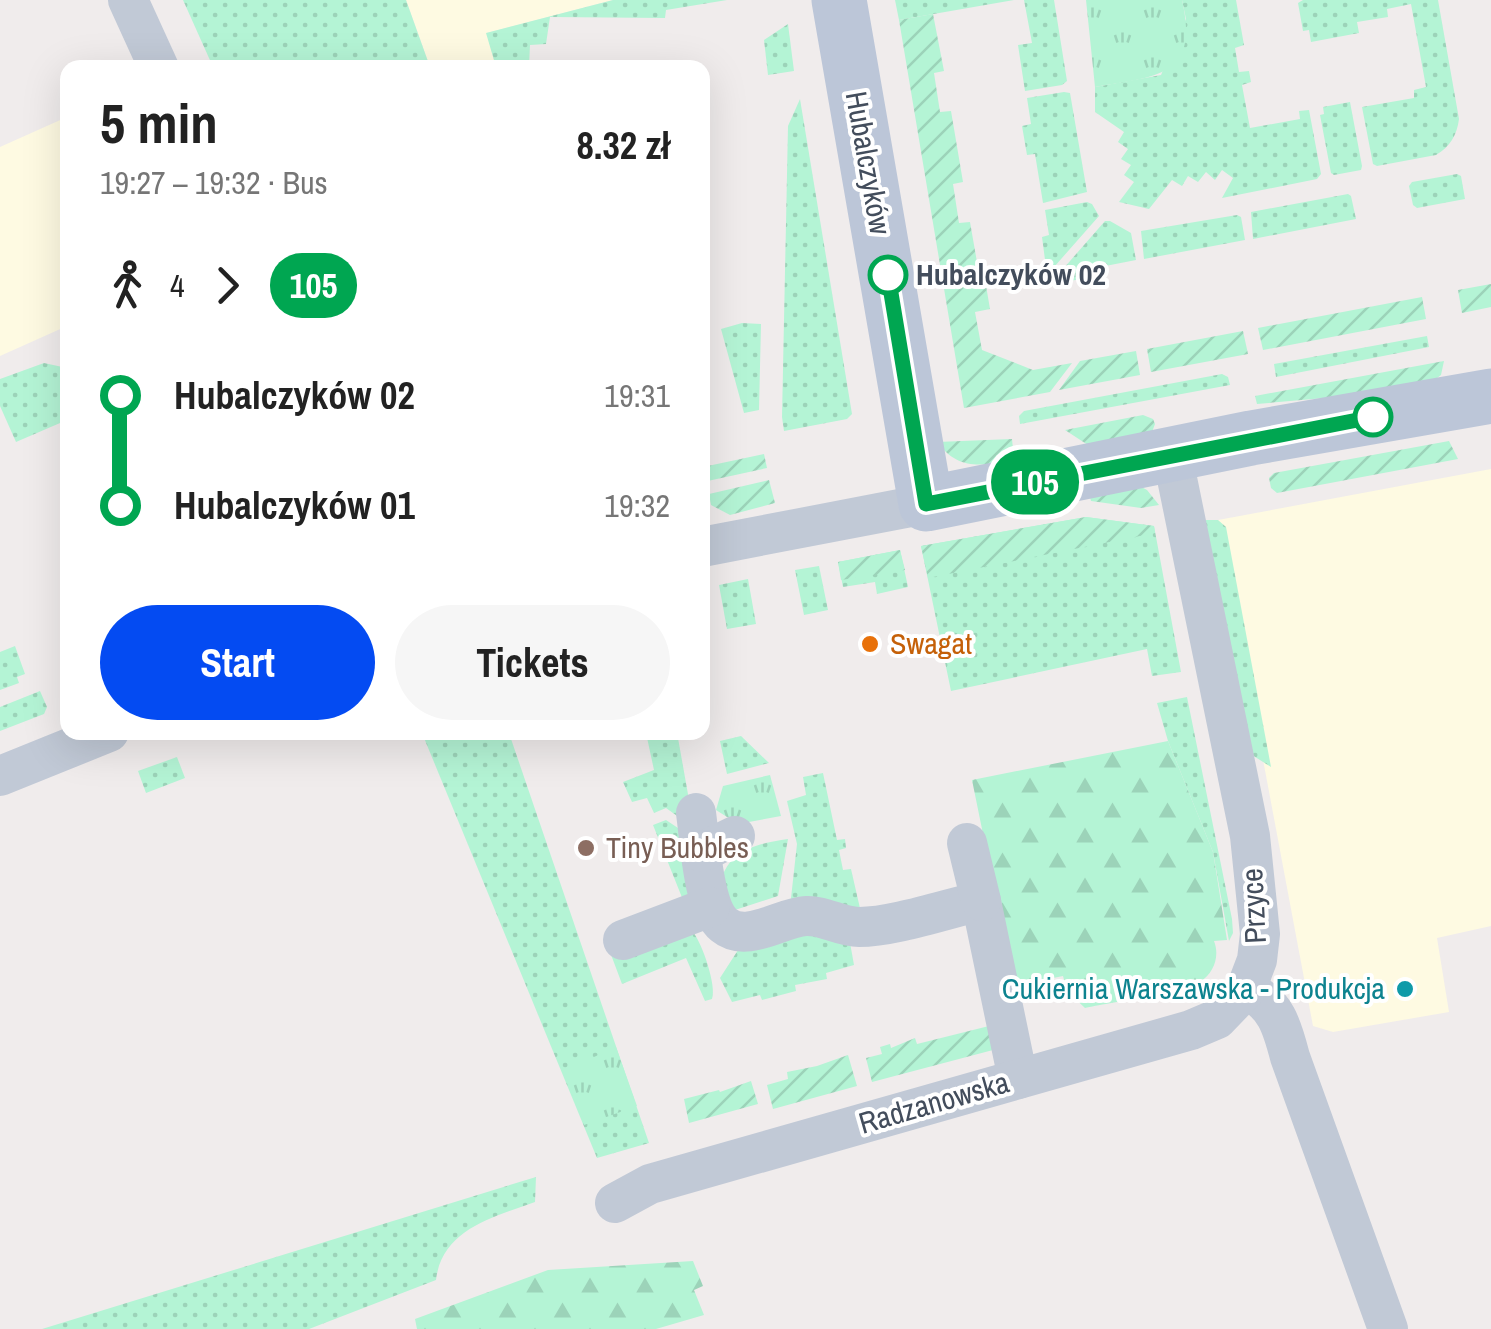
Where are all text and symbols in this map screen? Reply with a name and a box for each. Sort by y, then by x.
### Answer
text: 5 min [100,86,218,160]
street label: Hubalczyków [837,88,901,238]
text: 8.32 zł [576,120,670,171]
text: 19:27 – 19:32 · Bus [100,161,328,204]
place label: Hubalczyków 02 [916,254,1106,294]
marker: Hubalczyków 02 [869,256,907,294]
icon: walk [100,258,155,313]
icon: forward [200,258,255,313]
text: 105 [290,262,337,309]
text: 4 [170,264,185,307]
text: Hubalczyków 02 [174,370,415,421]
text: 19:31 [604,374,670,417]
unlabelled marker [1354,398,1392,436]
line badge: 105 [978,450,1092,514]
text: 105 [1011,459,1059,506]
text: Hubalczyków 01 [174,480,415,531]
text: 19:32 [604,484,670,527]
button: Start [100,605,375,720]
button: Tickets [395,605,670,720]
place label: Swagat [890,623,972,663]
marker: Swagat [859,633,881,655]
place label: Tiny Bubbles [606,827,749,867]
marker: Tiny Bubbles [575,837,597,859]
street label: Przyce [1231,867,1275,945]
place label: Cukiernia Warszawska - Produkcja [1002,968,1385,1008]
marker: Cukiernia Warszawska - Produkcja [1394,978,1416,1000]
street label: Radzanowska [854,1061,1014,1143]

